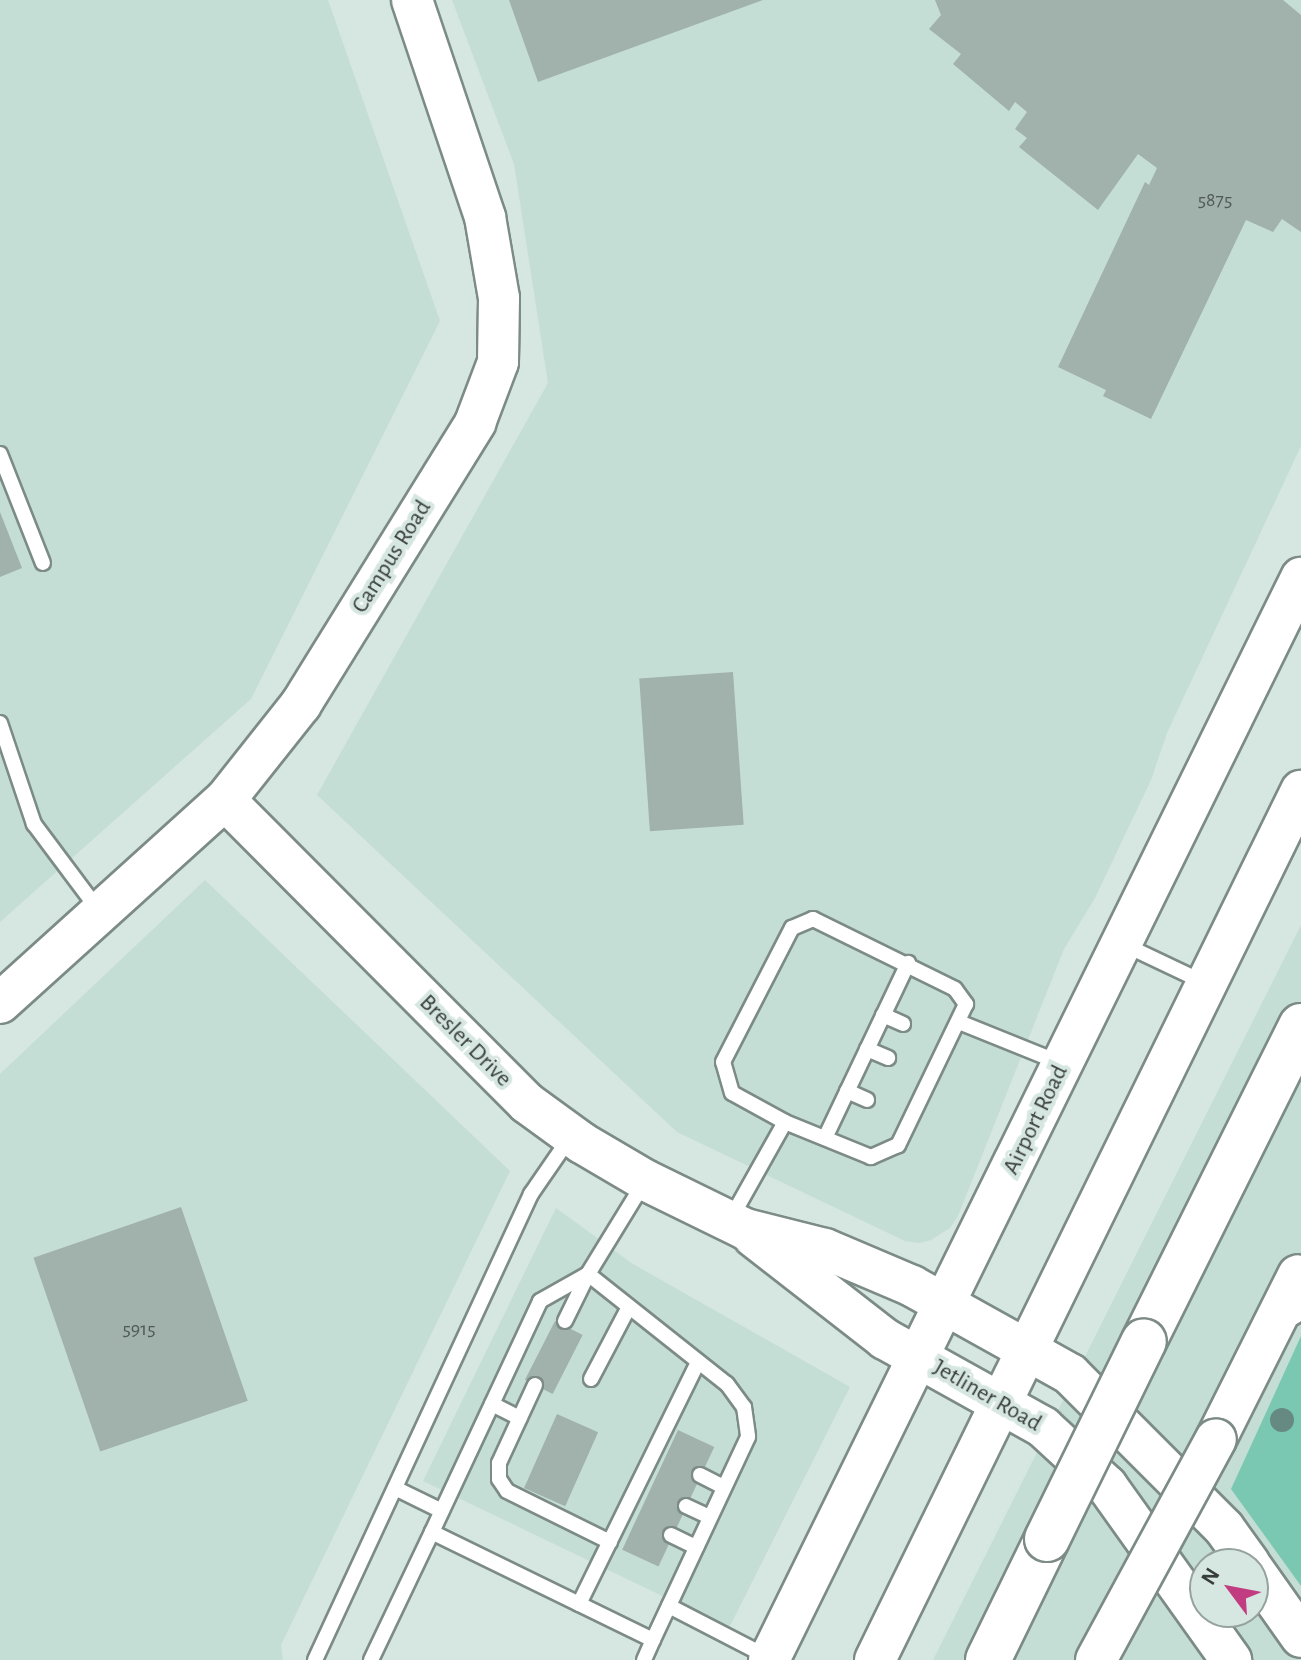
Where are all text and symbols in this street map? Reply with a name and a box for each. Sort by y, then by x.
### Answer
house number: 5875 [1198,188,1232,212]
street label: Campus Road [346,495,438,619]
street label: Bresler Drive [413,989,517,1093]
street label: Airport Road [997,1061,1075,1179]
house number: 5915 [123,1317,155,1341]
street label: Jetliner Road [928,1353,1046,1439]
north arrow [1189,1548,1269,1628]
text: N [1197,1564,1224,1589]

